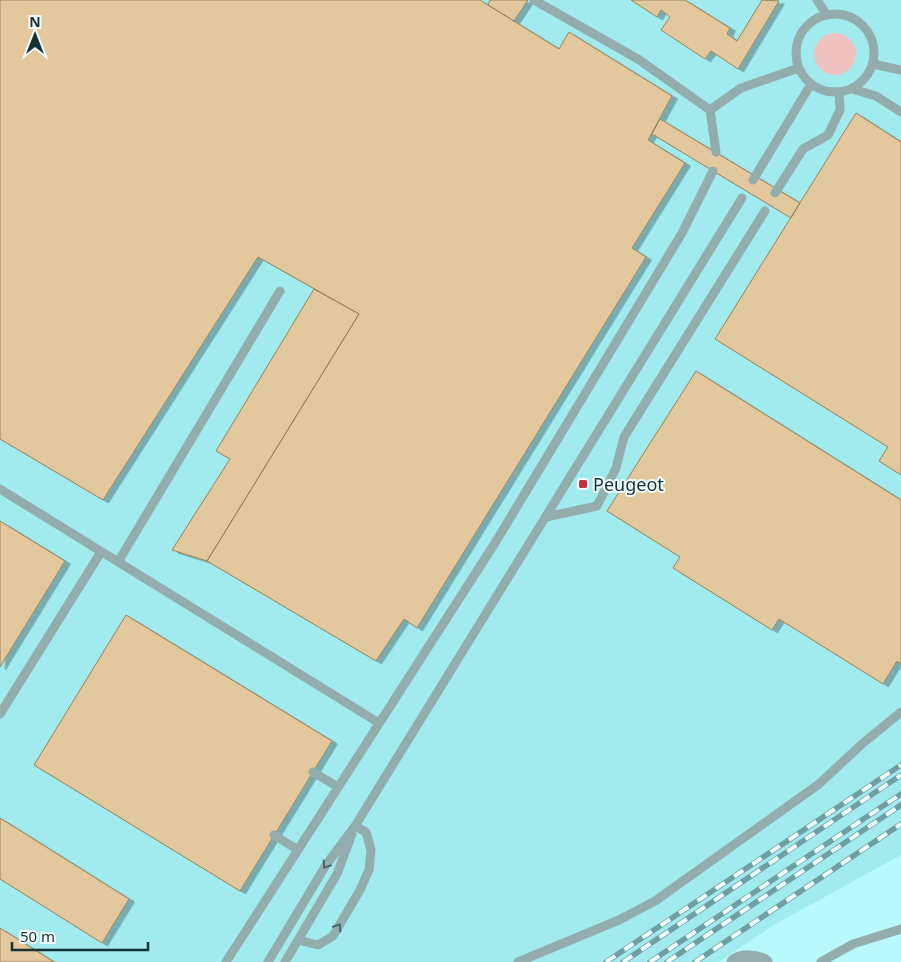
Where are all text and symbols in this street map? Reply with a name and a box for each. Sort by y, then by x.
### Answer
north arrow [10,10,60,60]
text: N [29,12,41,31]
place label: Peugeot [593,472,664,496]
marker: Peugeot [577,478,589,490]
one-way arrow [323,859,332,869]
scale bar [12,920,149,952]
one-way arrow [332,923,342,932]
text: 50 m [20,926,55,946]

